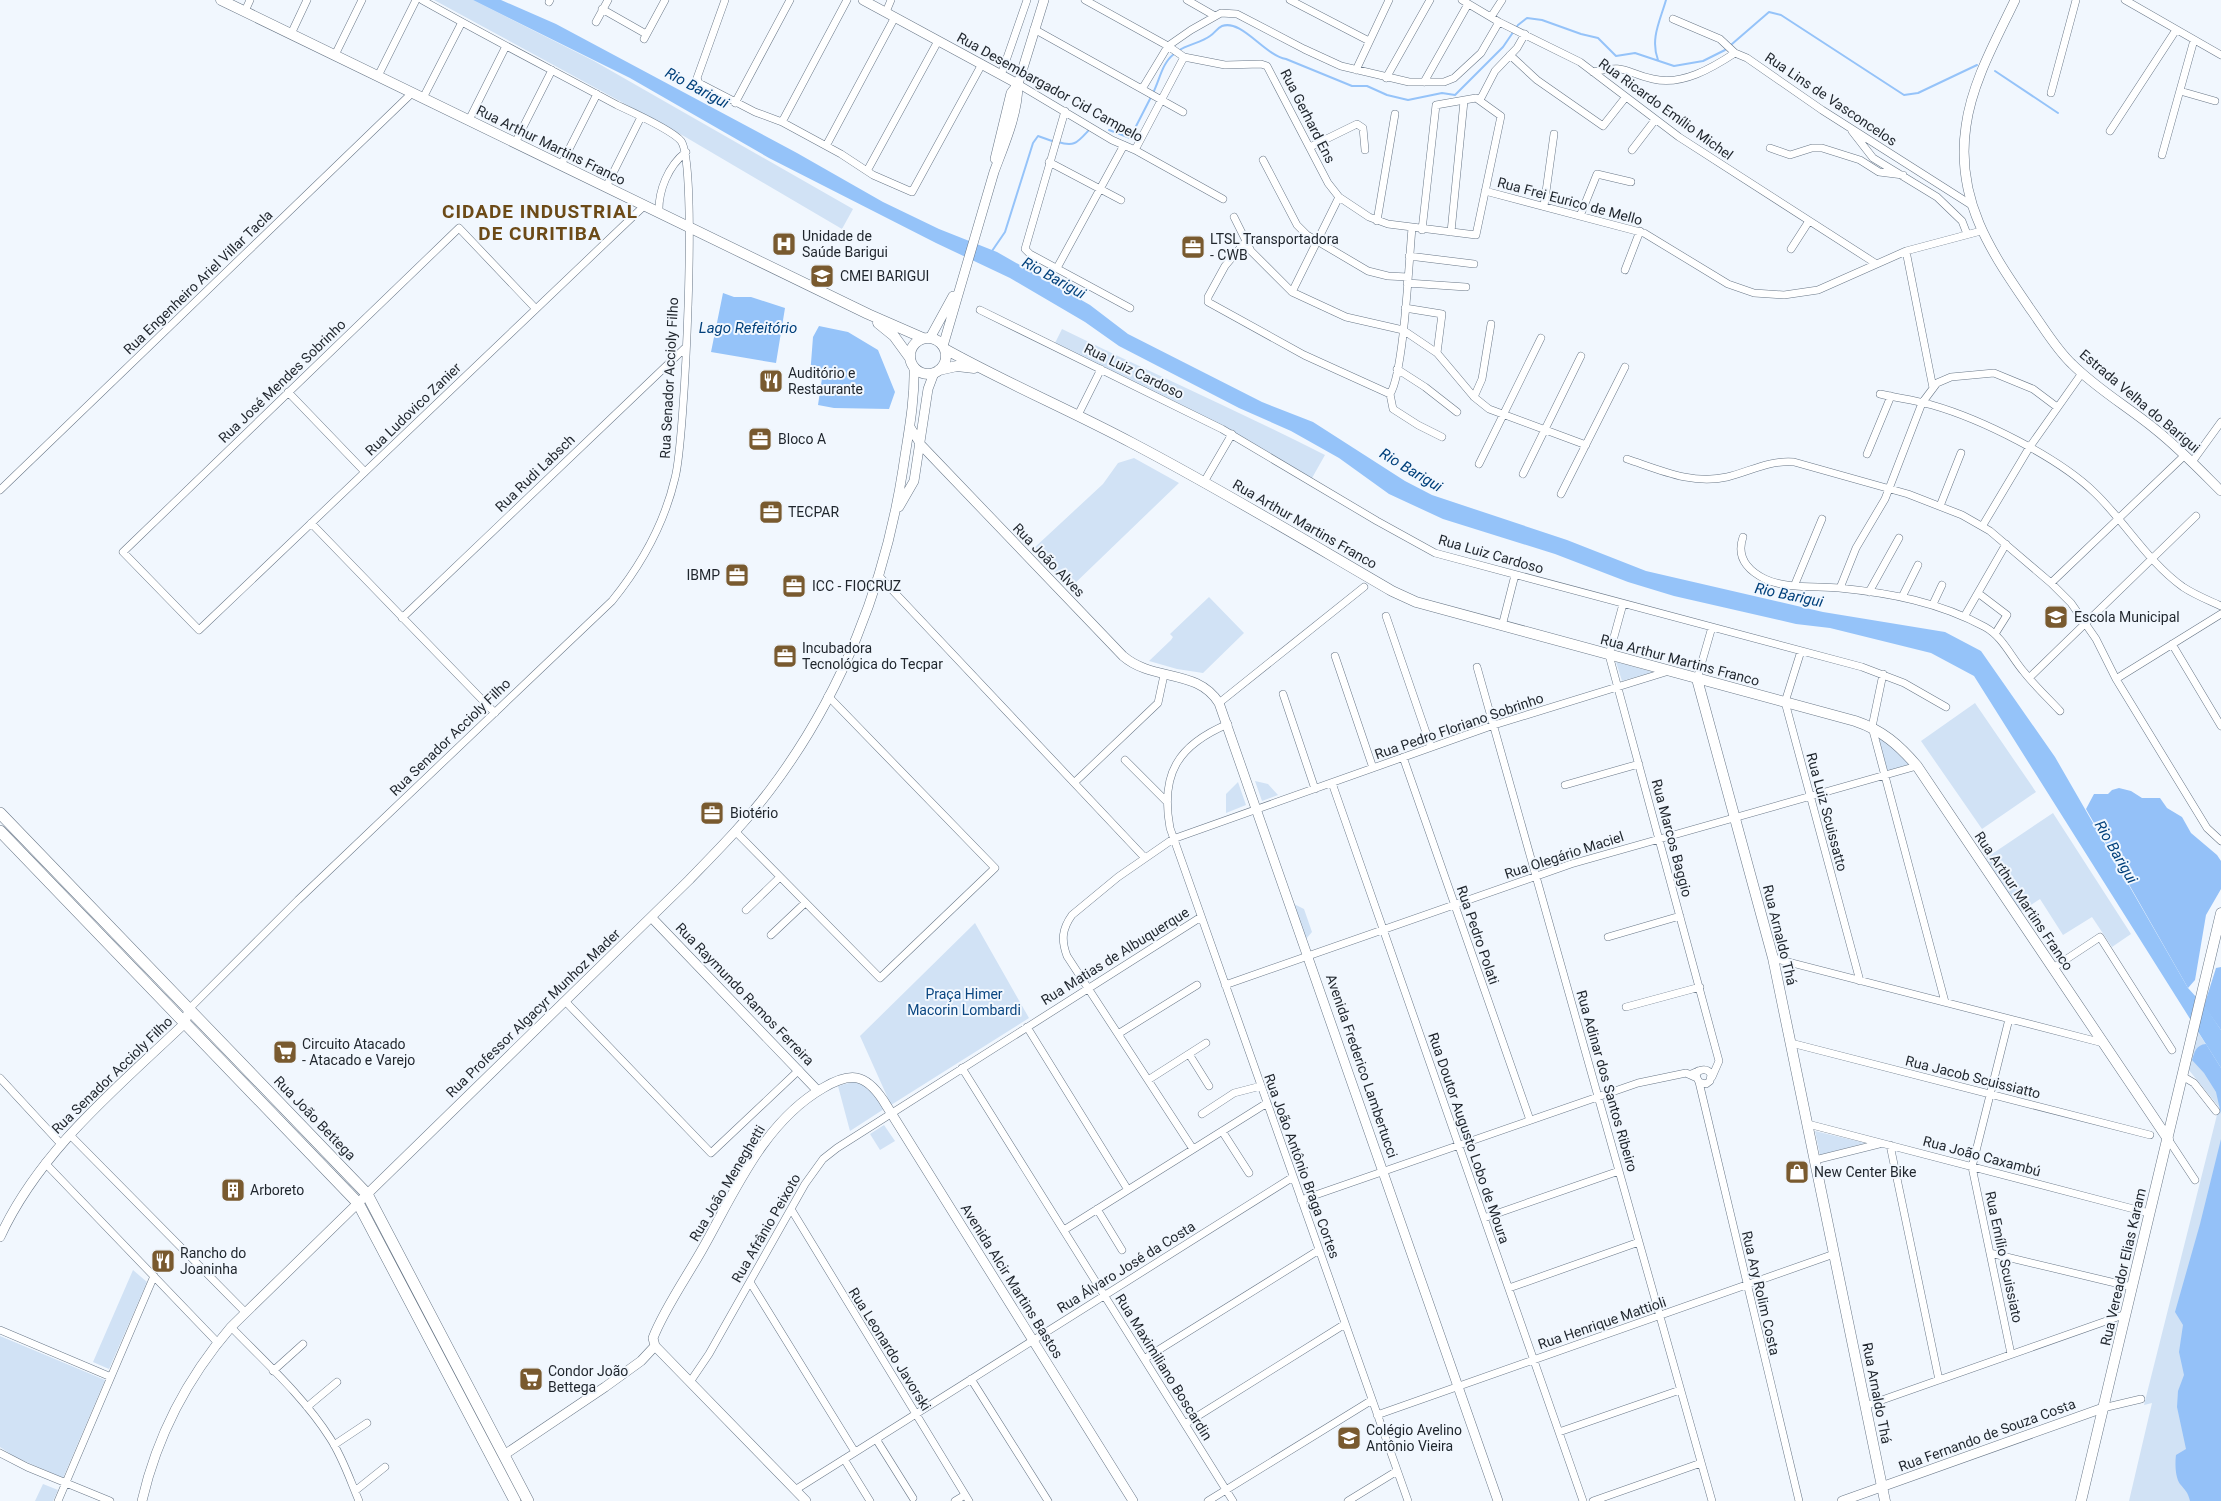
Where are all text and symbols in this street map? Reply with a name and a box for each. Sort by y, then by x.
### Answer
street label: Rua Desembargador Cid Campelo [954,29,1146,145]
street label: Rua Lins de Vasconcelos [1762,49,1900,149]
street label: Rua Ricardo Emílio Michel [1596,55,1736,163]
water label: Rio Barigui [662,64,732,113]
street label: Rua Gerhard Ens [1277,66,1339,166]
street label: Rua Arthur Martins Franco [474,102,628,188]
street label: Rua Frei Eurico de Mello [1496,174,1644,228]
district label: CIDADE INDUSTRIAL DE CURITIBA [442,200,638,245]
street label: Rua Engenheiro Ariel Villar Tacla [120,207,276,357]
place label: Unidade de Saúde Barigui [802,228,888,260]
hospital icon: Unidade de Saúde Barigui [771,231,797,257]
place label: LTSL Transportadora - CWB [1210,231,1339,263]
office icon: LTSL Transportadora - CWB [1180,234,1206,260]
water label: Rio Barigui [1019,253,1089,303]
school or university icon: CMEI BARIGUI [809,263,835,289]
place label: CMEI BARIGUI [840,268,929,284]
street label: Rua Senador Accioly Filho [657,297,681,459]
street label: Rua José Mendes Sobrinho [215,316,349,446]
water label: Lago Refeitório [699,319,797,337]
street label: Rua Luiz Cardoso [1082,340,1186,402]
street label: Estrada Velha do Barigui [2077,346,2203,456]
street label: Rua Ludovico Zanier [362,359,464,459]
place label: Auditório e Restaurante [788,365,863,397]
restaurant icon: Auditório e Restaurante [758,368,784,394]
office icon: Bloco A [747,426,773,452]
street label: Rua Rudi Labsch [492,431,578,515]
place label: Bloco A [778,431,826,447]
water label: Rio Barigui [1377,444,1446,496]
street label: Rua Arthur Martins Franco [1230,476,1380,572]
office icon: TECPAR [758,499,784,525]
place label: TECPAR [788,504,839,520]
street label: Rua João Alves [1010,520,1088,600]
street label: Rua Luiz Cardoso [1437,531,1545,577]
office icon: IBMP [724,562,750,588]
place label: IBMP [686,567,720,583]
office icon: ICC - FIOCRUZ [781,573,807,599]
place label: ICC - FIOCRUZ [812,578,901,594]
water label: Rio Barigui [1753,579,1825,611]
school or university icon: Escola Municipal [2043,604,2069,630]
place label: Escola Municipal [2074,609,2180,625]
street label: Rua Arthur Martins Franco [1599,631,1761,689]
place label: Incubadora Tecnológica do Tecpar [802,640,943,672]
office icon: Incubadora Tecnológica do Tecpar [772,643,798,669]
street label: Rua Senador Accioly Filho [386,675,514,799]
street label: Rua Pedro Floriano Sobrinho [1373,690,1545,762]
street label: Rua Luiz Scuissatto [1803,751,1851,873]
street label: Rua Marcos Baggio [1649,777,1695,899]
office icon: Biotério [699,800,725,826]
place label: Biotério [730,805,778,821]
water label: Rio Barigui [2091,817,2141,887]
street label: Rua Olegário Maciel [1502,828,1626,882]
street label: Rua Arthur Martins Franco [1972,829,2076,973]
street label: Rua Arnaldo Thá [1760,883,1800,987]
street label: Rua Pedro Polati [1454,884,1502,986]
street label: Rua Matias de Albuquerque [1038,904,1192,1008]
street label: Rua Raymundo Ramos Ferreira [673,919,817,1069]
street label: Rua Professor Algacyr Munhoz Mader [443,925,623,1101]
street label: Avenida Frederico Lambertucci [1323,972,1401,1160]
park label: Praça Himer Macorin Lombardi [907,986,1021,1018]
street label: Rua Adinar dos Santos Ribeiro [1573,988,1641,1174]
street label: Rua Senador Accioly Filho [48,1013,176,1137]
street label: Rua Doutor Augusto Lobo de Moura [1425,1030,1513,1246]
place label: Circuito Atacado - Atacado e Varejo [302,1036,415,1068]
supermarket icon: Circuito Atacado - Atacado e Varejo [272,1039,298,1065]
street label: Rua Jacob Scuissiatto [1904,1052,2042,1102]
street label: Rua João Antônio Braga Cortes [1261,1072,1343,1260]
street label: Rua João Bettega [271,1073,359,1163]
street label: Rua João Meneghetti [686,1122,768,1244]
street label: Rua João Caxambú [1921,1133,2043,1179]
shop icon: New Center Bike [1784,1159,1810,1185]
place label: New Center Bike [1814,1164,1916,1180]
street label: Rua Afrânio Peixoto [728,1171,804,1285]
building icon: Arboreto [220,1177,246,1203]
place label: Arboreto [250,1182,304,1198]
street label: Rua Vereador Elias Karam [2097,1187,2149,1347]
street label: Rua Emílio Scuissiato [1982,1190,2026,1324]
street label: Avenida Alcir Martins Bastos [958,1201,1066,1361]
street label: Rua Álvaro José da Costa [1054,1217,1198,1316]
street label: Rua Ary Rolim Costa [1739,1229,1783,1357]
place label: Rancho do Joaninha [180,1245,246,1277]
restaurant icon: Rancho do Joaninha [150,1248,176,1274]
street label: Rua Leonardo Javorski [846,1285,934,1413]
street label: Rua Maximiliano Boscardin [1112,1291,1216,1443]
street label: Rua Henrique Mattioli [1536,1294,1668,1352]
street label: Rua Arnaldo Thá [1859,1341,1895,1445]
place label: Condor João Bettega [548,1363,628,1395]
supermarket icon: Condor João Bettega [518,1366,544,1392]
street label: Rua Fernando de Souza Costa [1896,1396,2078,1474]
place label: Colégio Avelino Antônio Vieira [1366,1422,1462,1454]
school or university icon: Colégio Avelino Antônio Vieira [1336,1425,1362,1451]

